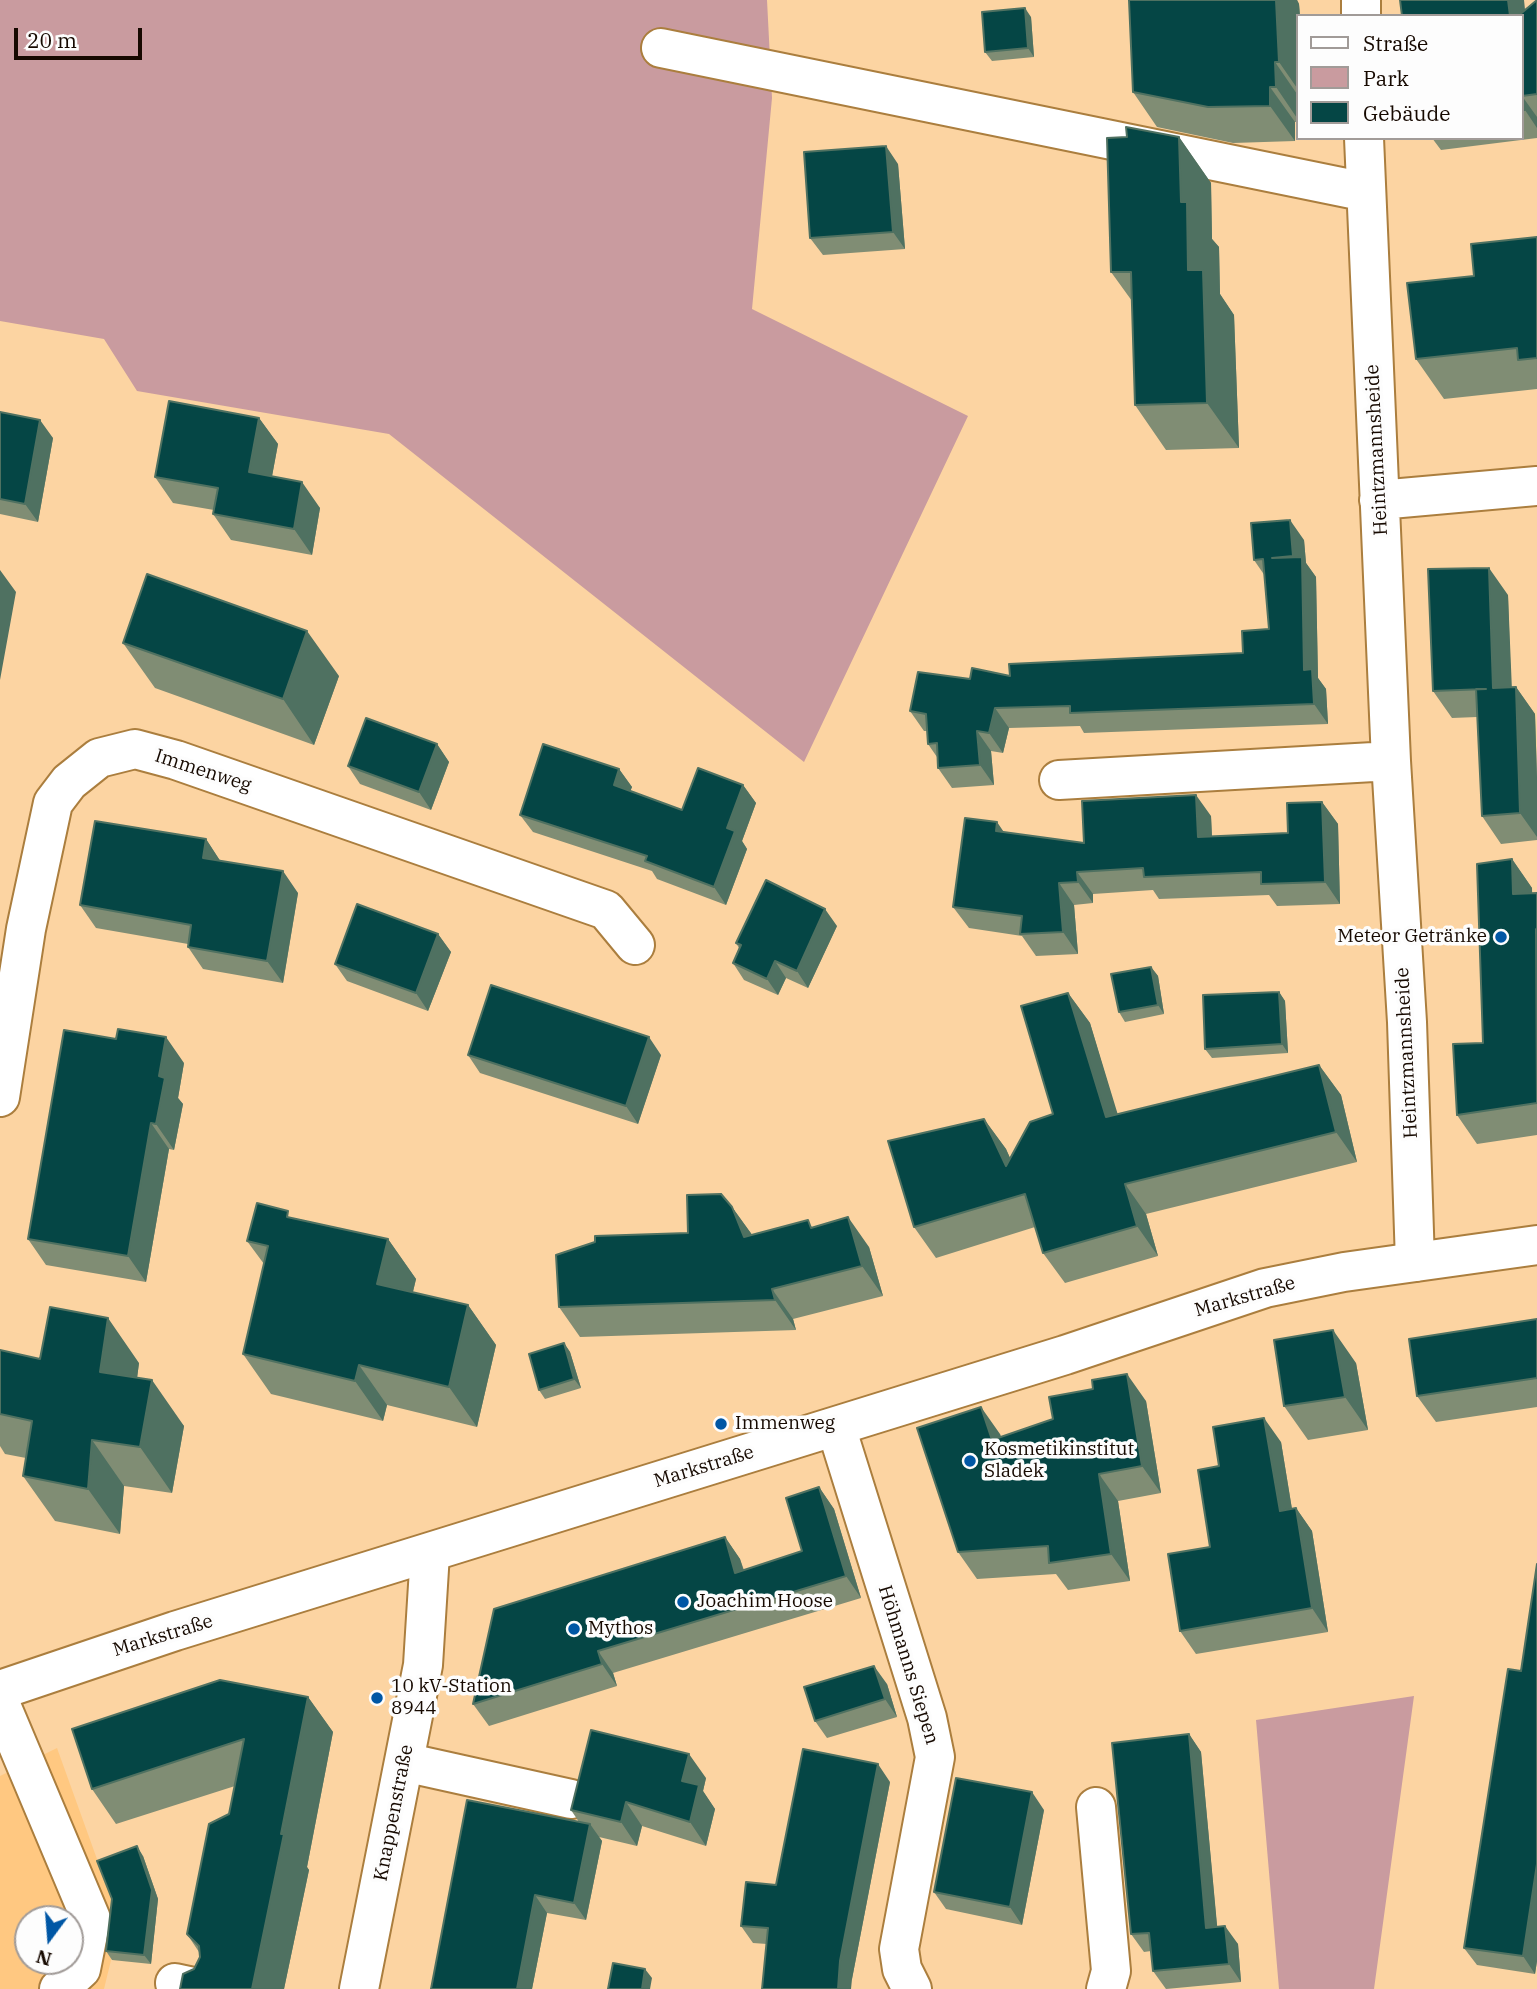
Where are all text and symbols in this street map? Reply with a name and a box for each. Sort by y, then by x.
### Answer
scale bar [18,14,145,58]
legend [1296,14,1523,140]
text: 20 m [27,26,77,54]
text: Straße [1363,29,1428,57]
text: Park [1363,64,1409,92]
text: Gebäude [1363,99,1451,127]
street label: Heintzmannsheide [1361,364,1393,536]
street label: Immenweg [152,745,254,797]
place label: Meteor Getränke [1337,926,1487,948]
marker: Meteor Getränke [1493,929,1509,945]
street label: Heintzmannsheide [1391,967,1423,1139]
street label: Markstraße [1192,1272,1298,1322]
place label: Immenweg [735,1413,835,1435]
marker: Immenweg [713,1416,729,1432]
place label: Kosmetikinstitut Sladek [984,1439,1134,1483]
street label: Markstraße [651,1441,757,1493]
marker: Kosmetikinstitut Sladek [962,1453,978,1469]
street label: Höhmanns Siepen [873,1583,943,1747]
place label: Joachim Hoose [697,1591,833,1613]
marker: Joachim Hoose [675,1594,691,1610]
street label: Markstraße [110,1610,216,1662]
place label: Mythos [588,1618,653,1640]
marker: Mythos [566,1621,582,1637]
place label: 10 kV-Station 8944 [391,1676,512,1720]
marker: 10 kV-Station 8944 [369,1690,385,1706]
street label: Knappenstraße [370,1743,418,1883]
north arrow [14,1905,84,1975]
text: N [33,1945,54,1972]

